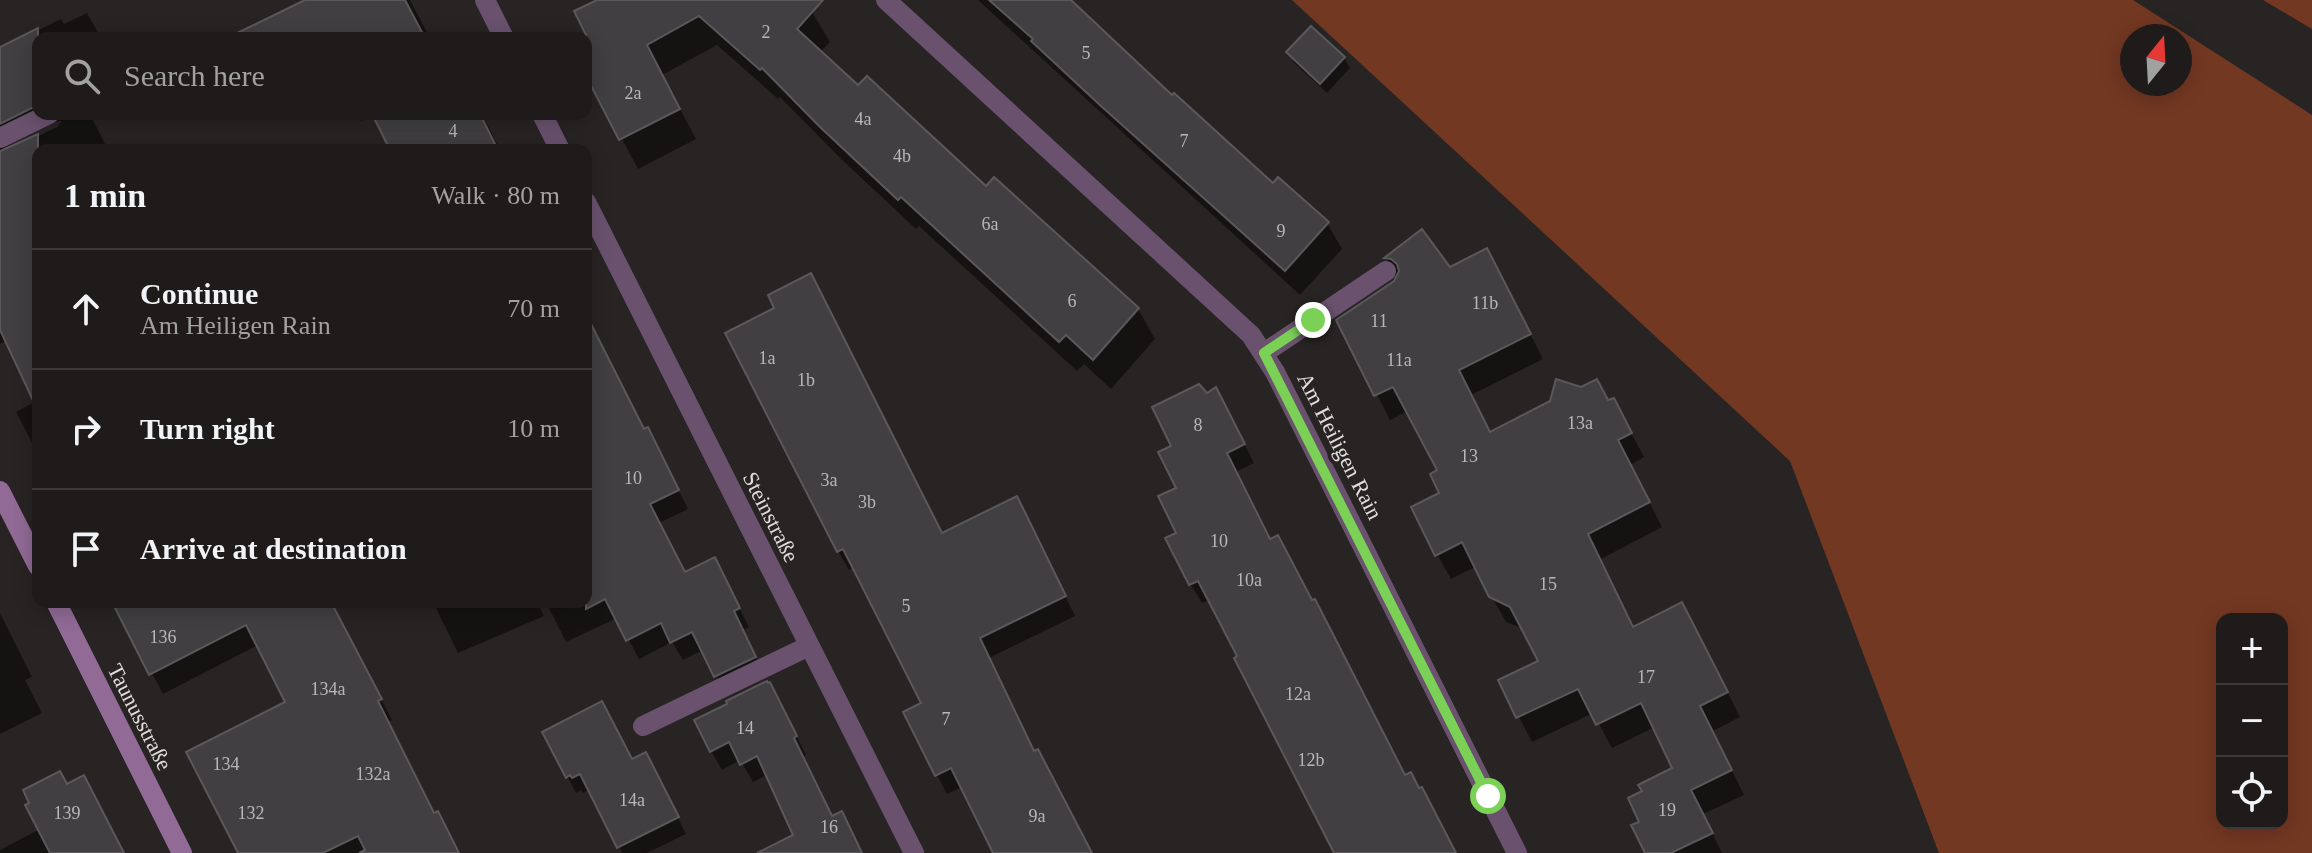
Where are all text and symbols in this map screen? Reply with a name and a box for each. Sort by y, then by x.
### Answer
house number: 2 [762,22,771,42]
north arrow [2120,24,2192,96]
search box [32,32,592,120]
house number: 5 [1082,43,1091,63]
icon: search [60,54,104,98]
text: Search here [124,59,265,92]
house number: 2a [625,83,642,103]
house number: 4a [855,109,872,129]
house number: 4 [449,121,458,141]
house number: 7 [1180,131,1189,151]
house number: 4b [893,146,911,166]
text: 1 min [64,177,146,214]
text: Walk · 80 m [431,181,560,210]
house number: 6a [982,214,999,234]
house number: 9 [1277,221,1286,241]
text: Continue [140,277,258,310]
icon: ahead [64,287,108,331]
house number: 6 [1068,291,1077,311]
house number: 11b [1472,293,1498,313]
text: 70 m [507,294,560,323]
route end [1295,302,1331,338]
text: Am Heiligen Rain [140,311,331,340]
house number: 11 [1370,311,1388,331]
house number: 1a [759,348,776,368]
house number: 11a [1386,350,1412,370]
street label: Am Heiligen Rain [1292,368,1388,524]
house number: 1b [797,370,815,390]
icon: right [64,407,108,451]
text: Turn right [140,412,275,445]
house number: 13a [1567,413,1593,433]
text: 10 m [507,414,560,443]
house number: 8 [1194,415,1203,435]
house number: 13 [1460,446,1478,466]
house number: 10 [624,468,642,488]
street label: Steinstraße [738,468,804,566]
house number: 3a [821,470,838,490]
house number: 3b [858,492,876,512]
icon: arrive [64,527,108,571]
house number: 10 [1210,531,1228,551]
text: Arrive at destination [140,532,407,565]
house number: 10a [1236,570,1262,590]
house number: 15 [1539,574,1557,594]
house number: 5 [902,596,911,616]
map controls [2216,613,2288,829]
button: + [2216,613,2288,685]
house number: 136 [150,627,177,647]
street label: Taunusstraße [103,660,177,774]
house number: 17 [1637,667,1655,687]
house number: 134a [311,679,346,699]
house number: 12a [1285,684,1311,704]
button: − [2216,685,2288,757]
house number: 7 [942,709,951,729]
house number: 14 [736,718,754,738]
house number: 12b [1298,750,1325,770]
house number: 134 [213,754,240,774]
button: locate [2216,757,2288,829]
house number: 132a [356,764,391,784]
route start [1470,778,1506,814]
house number: 14a [619,790,645,810]
house number: 19 [1658,800,1676,820]
house number: 139 [54,803,81,823]
house number: 132 [238,803,265,823]
house number: 9a [1029,806,1046,826]
house number: 16 [820,817,838,837]

